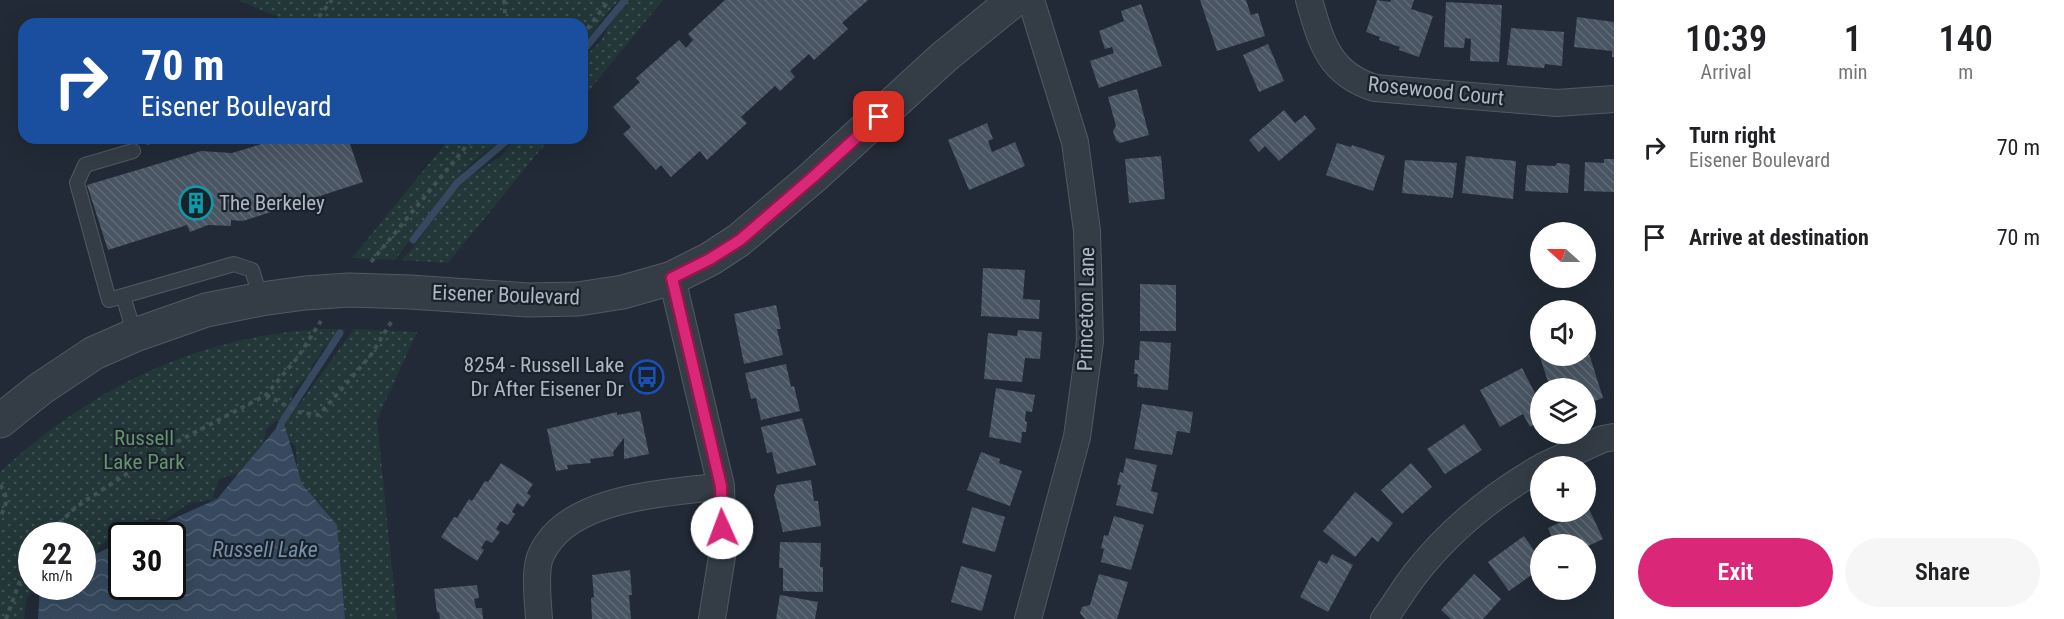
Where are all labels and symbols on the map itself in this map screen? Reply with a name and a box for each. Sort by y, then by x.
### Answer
street label: Rosewood Court [1367,72,1505,110]
pin [853,91,904,142]
building icon: The Berkeley [178,185,214,221]
place label: The Berkeley [219,191,325,215]
north arrow [1530,222,1596,288]
street label: Princeton Lane [1073,247,1099,371]
street label: Eisener Boulevard [432,280,580,310]
place label: 8254 - Russell Lake Dr After Eisener Dr [464,353,624,401]
bus stop icon: 8254 - Russell Lake Dr After Eisener Dr [629,359,665,395]
park label: Russell Lake Park [103,426,185,474]
position arrow [690,496,754,560]
speed limit sign: 30 [108,522,186,600]
water label: Russell Lake [212,537,318,562]

